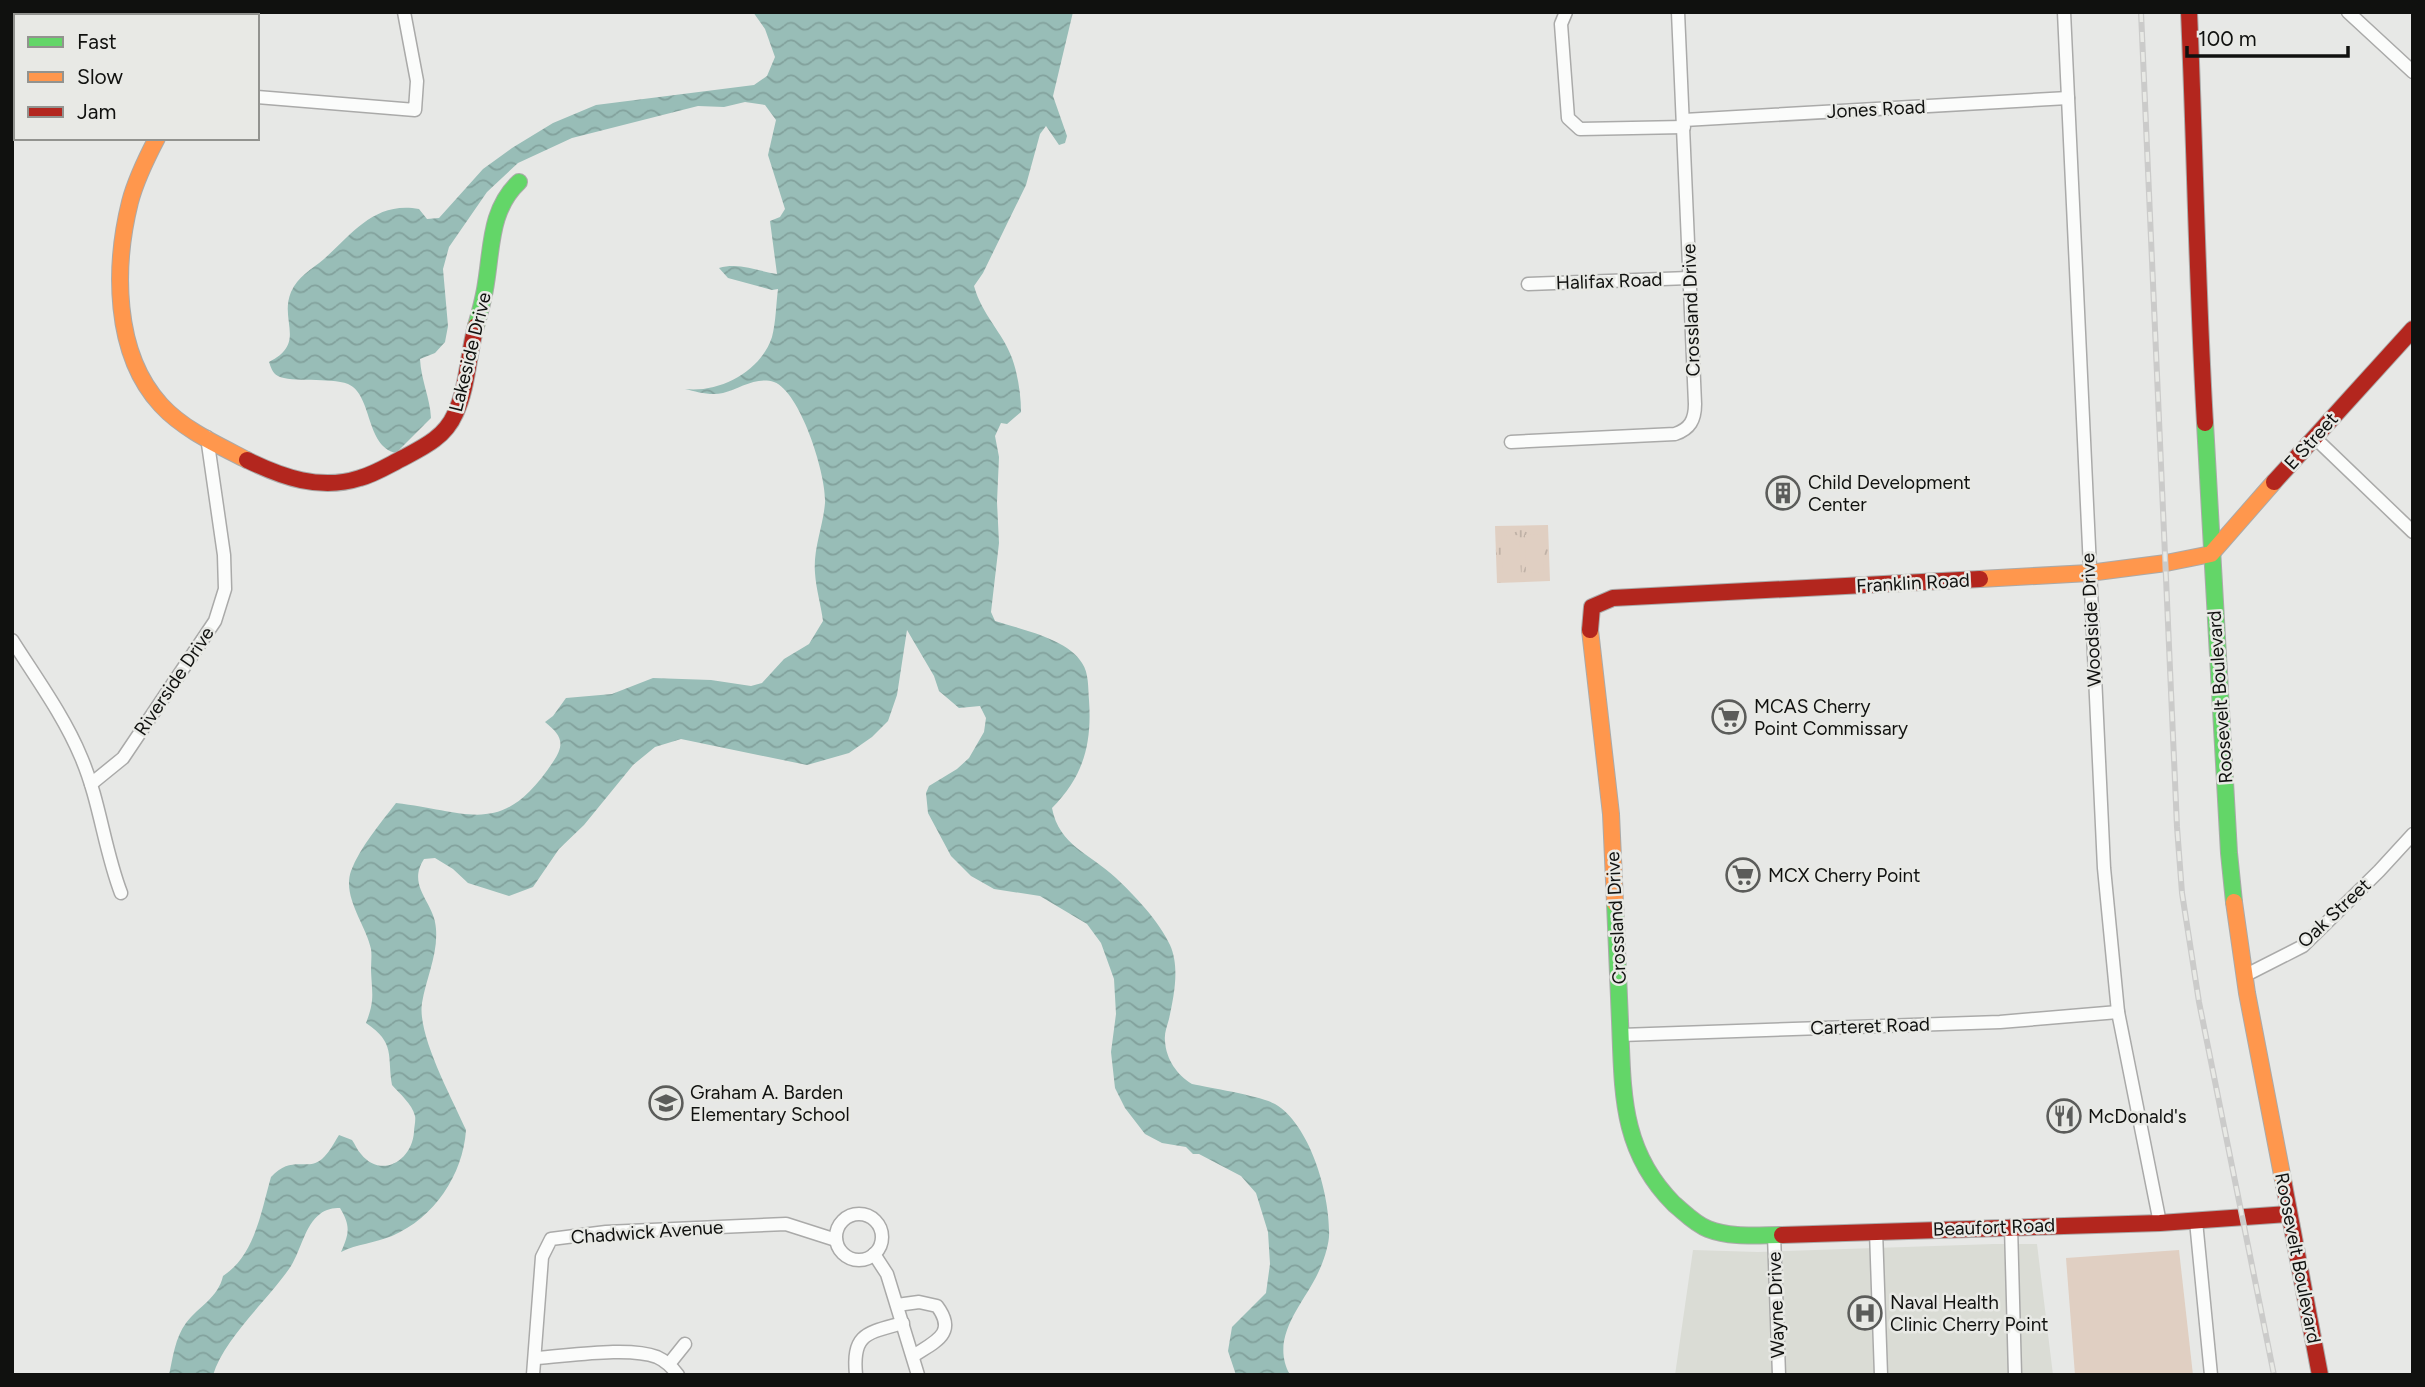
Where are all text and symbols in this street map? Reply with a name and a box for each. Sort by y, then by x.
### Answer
legend [14,14,259,140]
scale bar [2187,14,2348,58]
text: 100 m [2198,26,2257,51]
text: Fast [77,29,117,54]
text: Slow [77,64,123,89]
street label: Jones Road [1826,95,1926,123]
text: Jam [77,99,116,124]
street label: Crossland Drive [1677,243,1705,377]
street label: Halifax Road [1555,268,1663,294]
street label: Lakeside Drive [444,290,496,414]
street label: E Street [2279,408,2343,474]
place label: Child Development Center [1808,471,1971,516]
building icon: Child Development Center [1764,474,1802,512]
street label: Woodside Drive [2076,552,2106,688]
street label: Franklin Road [1856,569,1970,597]
street label: Roosevelt Boulevard [2202,610,2238,784]
street label: Riverside Drive [129,622,219,740]
place label: MCAS Cherry Point Commissary [1754,695,1908,740]
supermarket icon: MCAS Cherry Point Commissary [1710,698,1748,736]
street label: Crossland Drive [1601,851,1631,985]
supermarket icon: MCX Cherry Point [1724,856,1762,894]
place label: MCX Cherry Point [1768,864,1920,887]
street label: Oak Street [2293,873,2375,953]
street label: Carteret Road [1810,1012,1930,1040]
place label: Graham A. Barden Elementary School [690,1081,850,1126]
school or university icon: Graham A. Barden Elementary School [647,1084,685,1122]
restaurant icon: McDonald's [2045,1097,2083,1135]
place label: McDonald's [2088,1105,2187,1128]
street label: Roosevelt Boulevard [2270,1171,2326,1345]
street label: Beaufort Road [1932,1213,2056,1241]
street label: Chadwick Avenue [570,1215,724,1249]
street label: Wayne Drive [1763,1251,1789,1359]
place label: Naval Health Clinic Cherry Point [1890,1291,2049,1336]
hospital icon: Naval Health Clinic Cherry Point [1846,1294,1884,1332]

